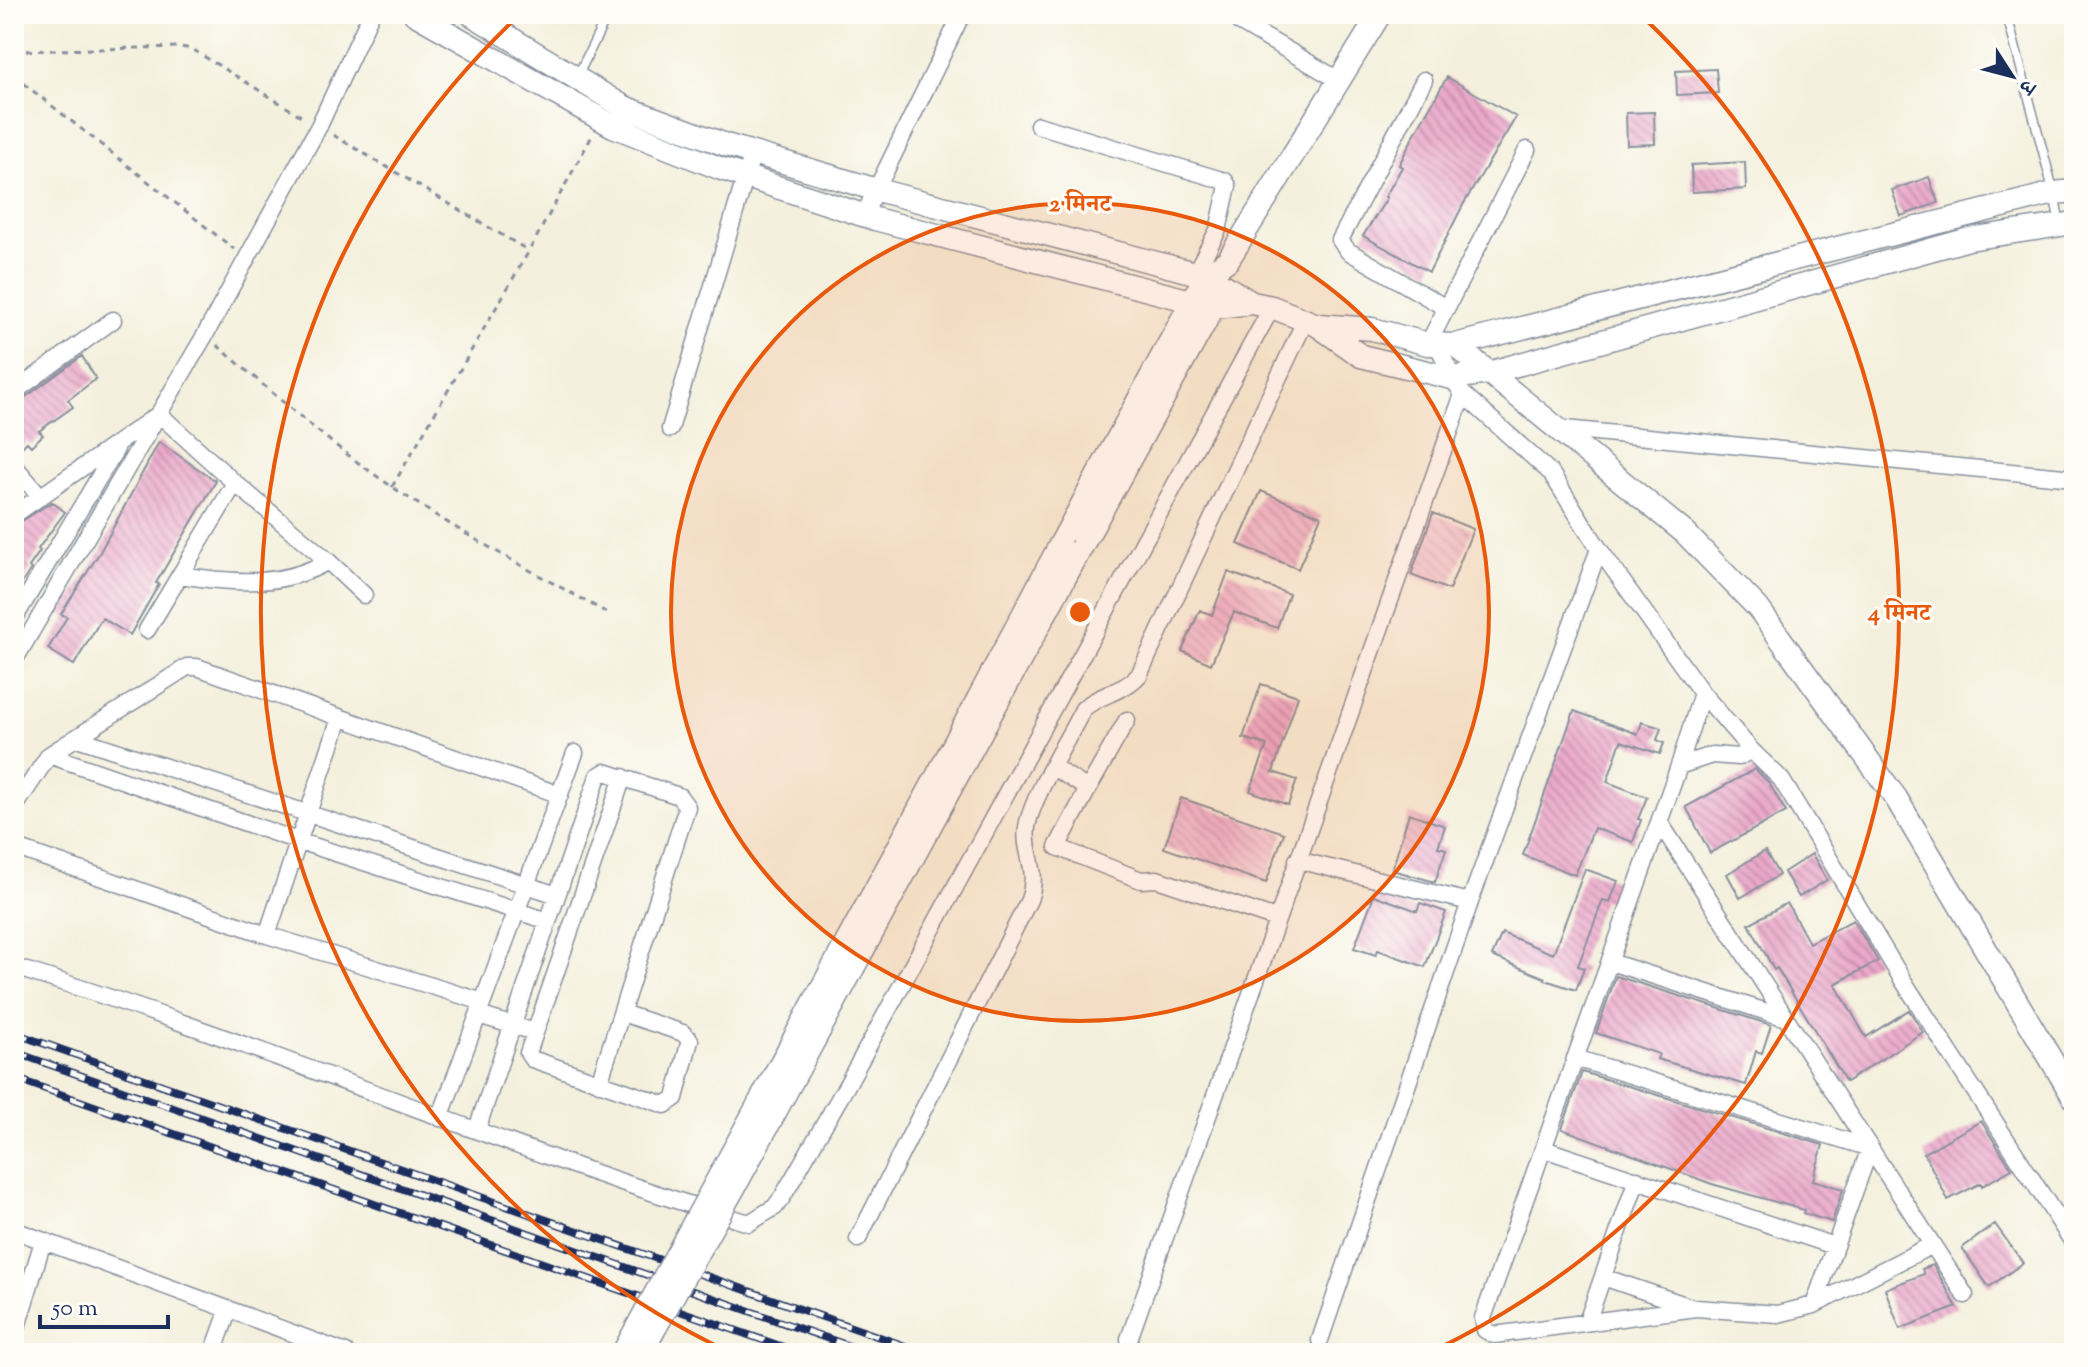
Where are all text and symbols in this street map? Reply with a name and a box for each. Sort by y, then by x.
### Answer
north arrow [1972,36,2052,116]
text: उ [2008,70,2043,101]
text: 2 मिनट [1049,188,1113,222]
text: 4 मिनट [1867,597,1933,631]
centre of rings [1066,598,1094,626]
scale bar [40,1279,168,1329]
text: 50 m [50,1292,98,1326]

